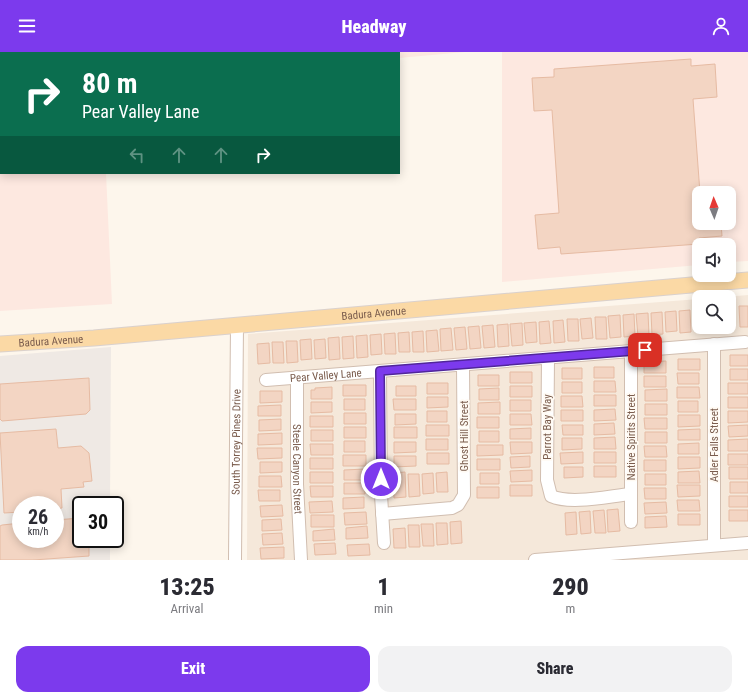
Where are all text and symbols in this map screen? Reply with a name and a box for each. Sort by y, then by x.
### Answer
icon: menu [16,15,38,37]
icon: person [710,15,732,37]
text: Headway [342,16,406,37]
text: 80 m [82,67,138,100]
icon: right [16,68,68,120]
text: Pear Valley Lane [82,101,199,122]
icon: left [126,144,148,166]
icon: ahead [168,144,190,166]
icon: ahead [210,144,232,166]
icon: right [252,144,274,166]
north arrow [692,186,736,230]
map controls [692,186,736,334]
button: sound [692,238,736,282]
button: search [692,290,736,334]
street label: Badura Avenue [341,304,407,323]
street label: Badura Avenue [18,333,84,350]
pin [628,333,662,367]
icon: arrive [634,339,656,361]
street label: Pear Valley Lane [290,366,362,385]
street label: South Torrey Pines Drive [230,389,243,495]
street label: Parrot Bay Way [541,394,554,460]
street label: Native Spirits Street [625,394,638,480]
street label: Ghost Hill Street [458,401,471,471]
street label: Adler Falls Street [708,408,721,482]
street label: Steele Canyon Street [290,424,305,514]
position arrow [360,458,402,500]
speed limit sign: 30 [72,496,124,548]
text: 26 [28,505,48,529]
text: km/h [28,526,48,537]
text: 13:25 [159,573,215,601]
text: 1 [377,573,390,601]
text: 290 [552,573,589,601]
text: Arrival [170,601,204,616]
text: min [374,601,393,616]
text: m [566,601,575,616]
button: Exit [16,646,370,692]
button: Share [378,646,732,692]

